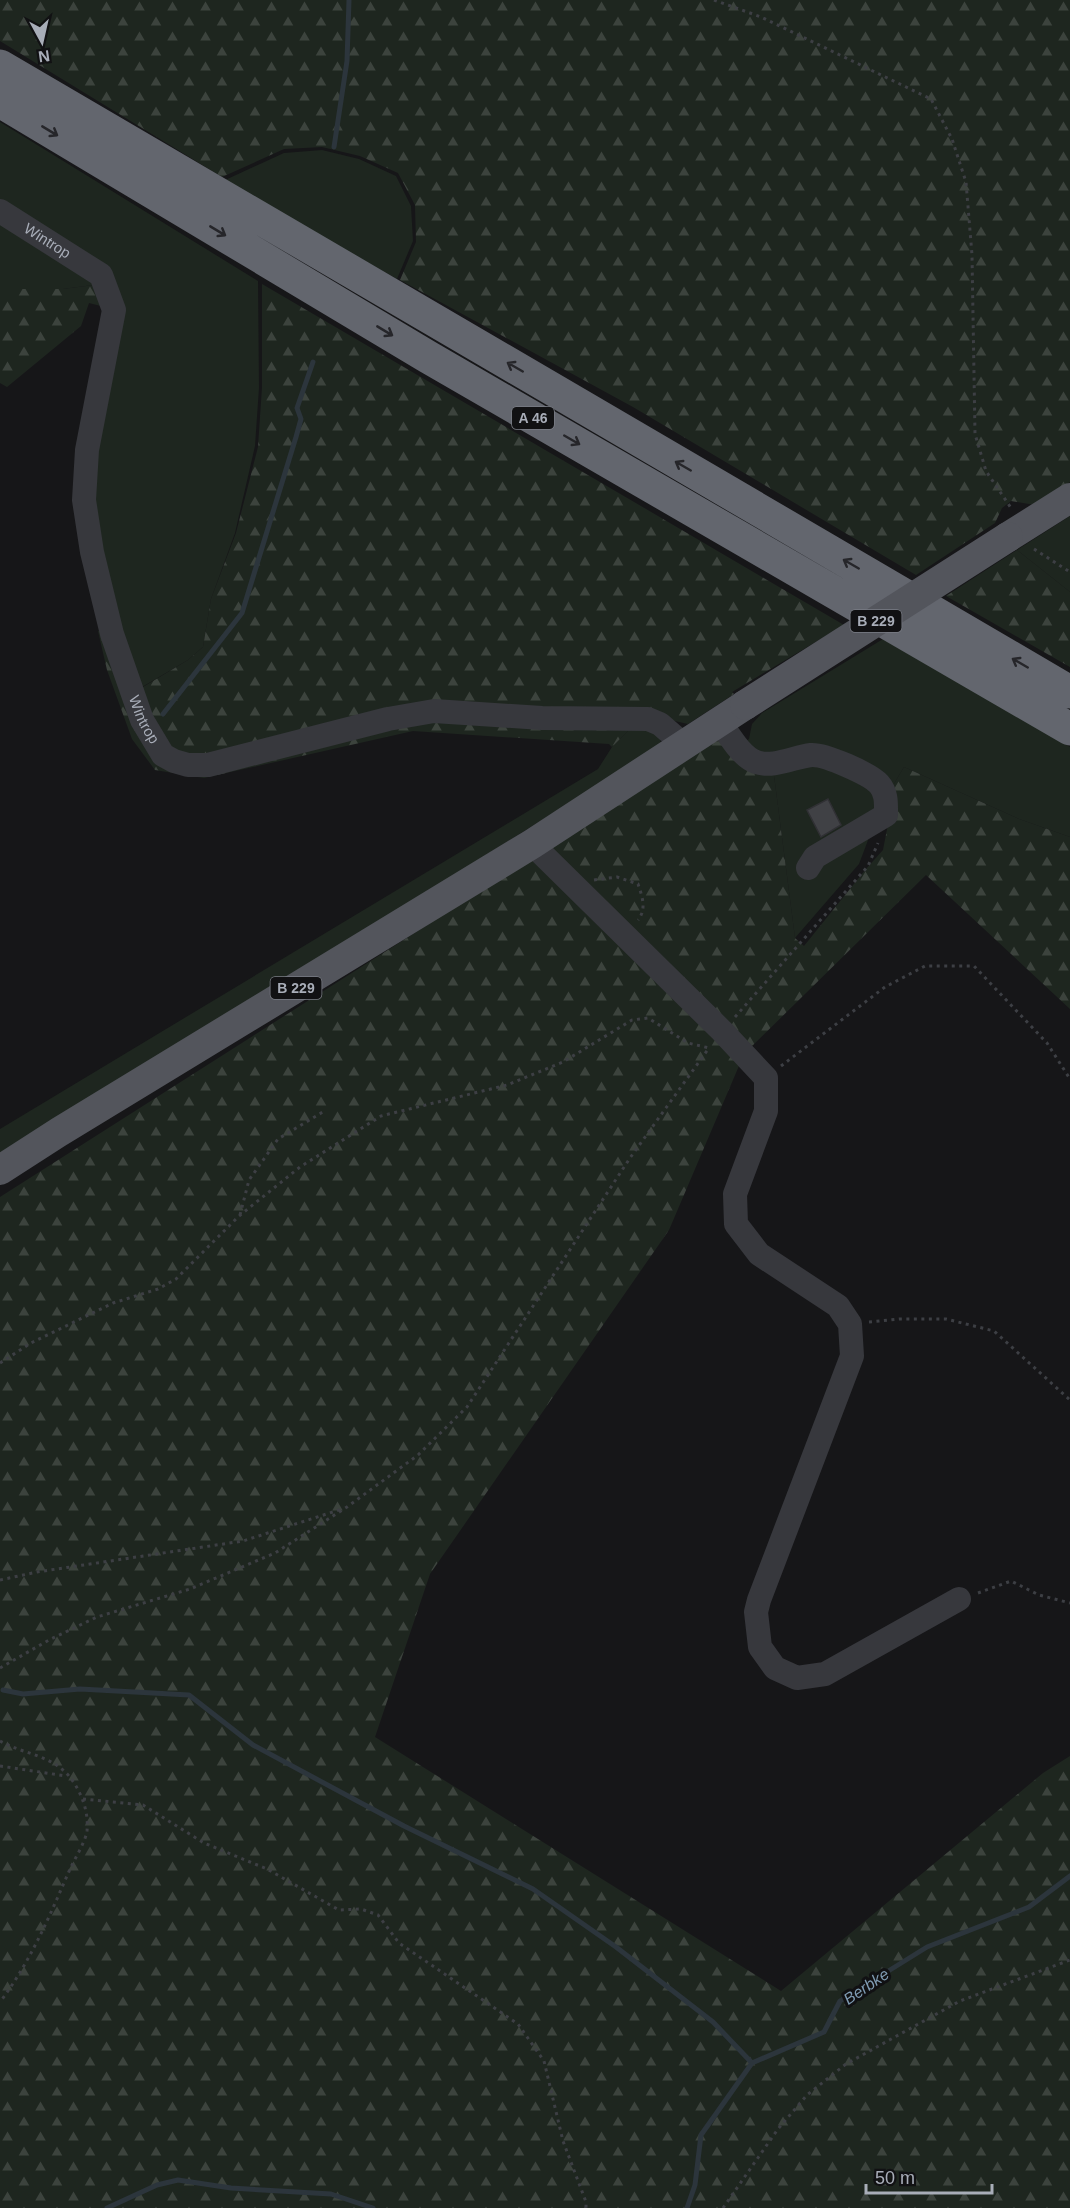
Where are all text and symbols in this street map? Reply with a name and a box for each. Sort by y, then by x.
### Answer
north arrow [12,12,72,72]
text: N [37,47,51,66]
one-way arrow [41,126,58,138]
street label: Wintrop [21,220,74,262]
one-way arrow [209,226,226,238]
one-way arrow [376,326,393,338]
one-way arrow [507,361,524,373]
road number: A 46 [512,407,554,429]
one-way arrow [562,435,580,446]
one-way arrow [675,459,692,471]
one-way arrow [843,558,860,570]
road number: B 229 [850,610,902,632]
one-way arrow [1011,656,1028,668]
street label: Wintrop [126,693,163,747]
road number: B 229 [270,977,322,999]
water label: Berbke [841,1965,892,2008]
scale bar [866,2157,992,2195]
text: 50 m [875,2168,915,2188]

